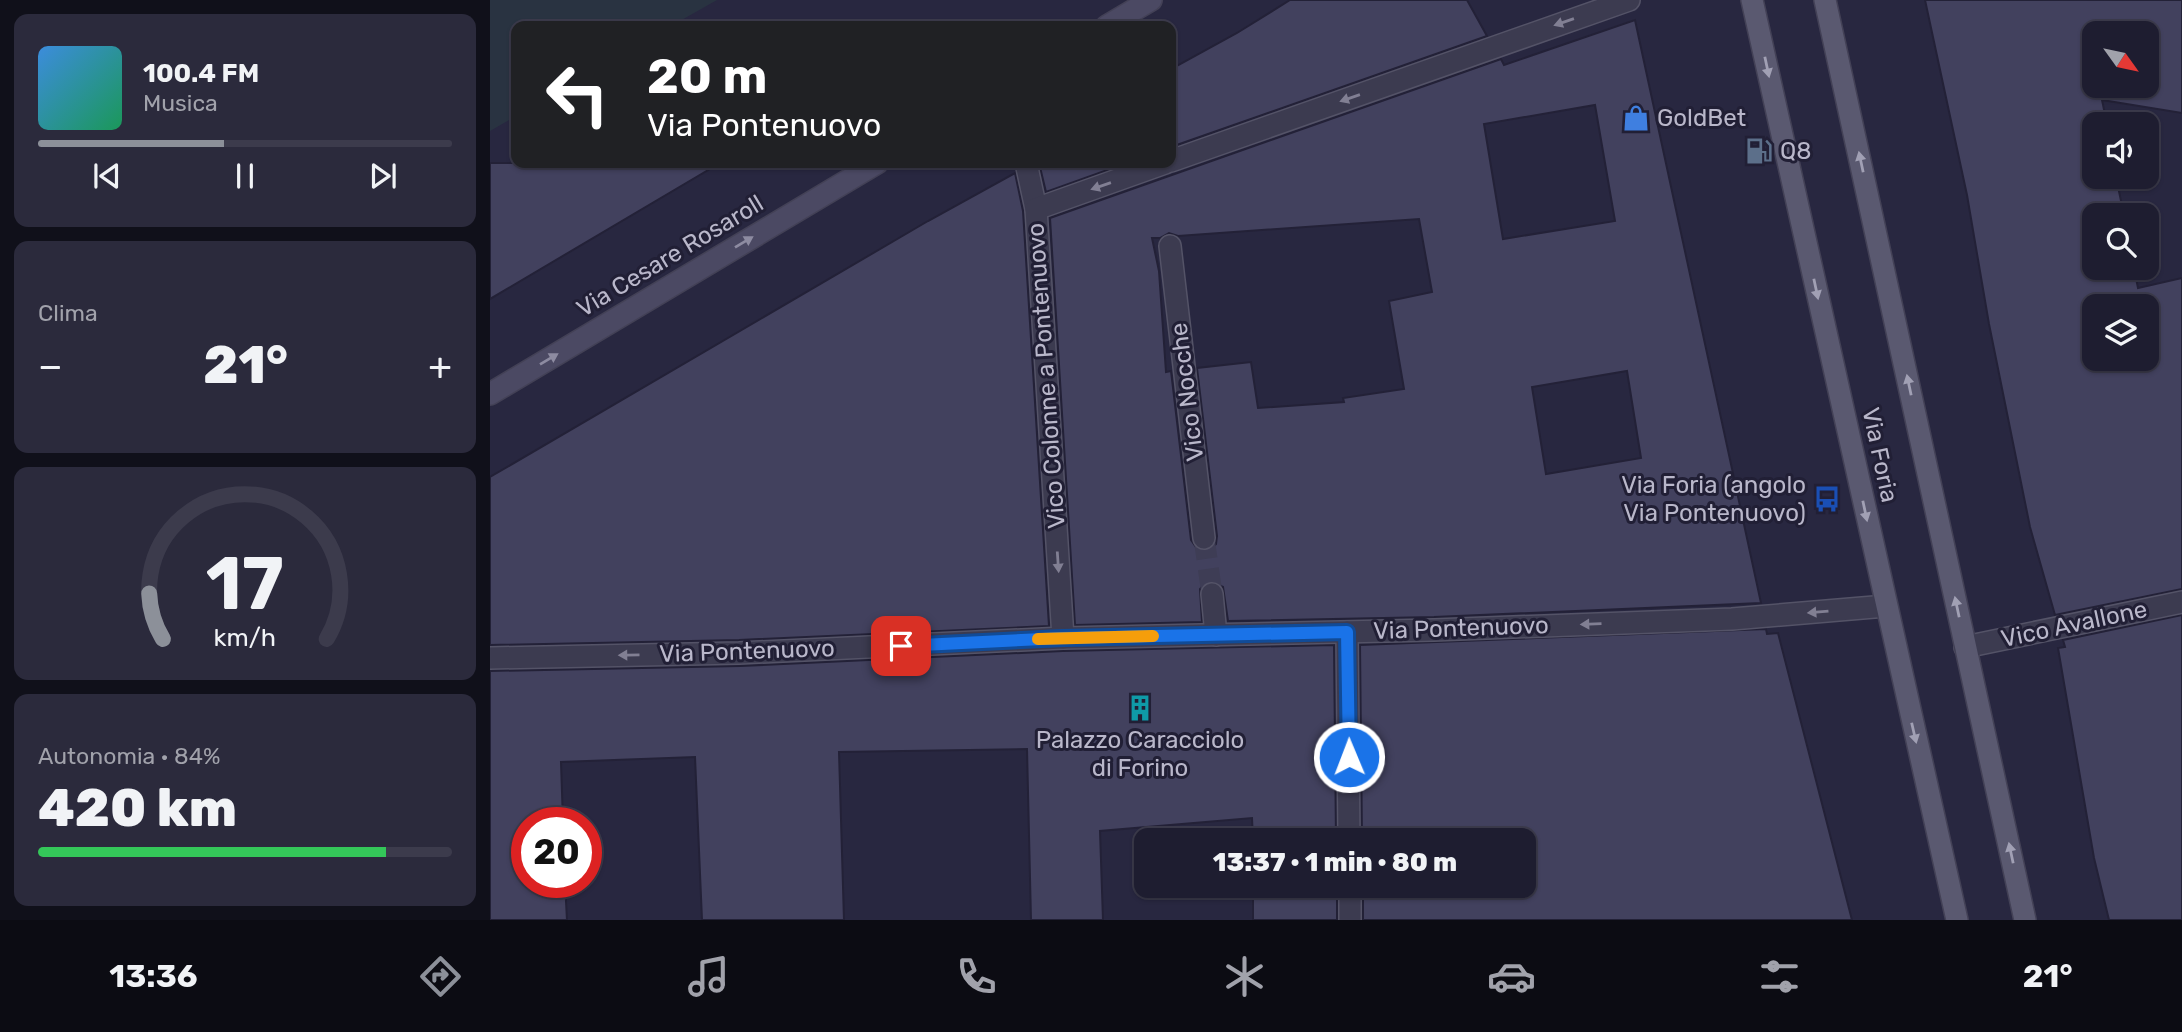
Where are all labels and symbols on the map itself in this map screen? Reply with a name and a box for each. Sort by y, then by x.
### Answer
one-way arrow [1554,17,1575,28]
north arrow [2082,21,2160,98]
one-way arrow [1762,56,1773,78]
one-way arrow [1339,92,1360,103]
shop icon: GoldBet [1621,103,1651,133]
place label: GoldBet [1657,104,1746,132]
fuel station icon: Q8 [1744,136,1774,166]
place label: Q8 [1780,137,1812,165]
one-way arrow [1855,151,1866,173]
one-way arrow [1091,180,1112,191]
street label: Via Cesare Rosaroll [572,189,768,323]
street label: Vico Colonne a Pontenuovo [1021,222,1071,530]
one-way arrow [734,236,753,248]
one-way arrow [1811,278,1822,300]
street label: Vico Nocche [1165,321,1209,463]
one-way arrow [539,352,558,365]
one-way arrow [1903,374,1914,396]
street label: Via Foria [1856,405,1904,505]
place label: Via Foria (angolo Via Pontenuovo) [1621,471,1806,527]
bus stop icon: Via Foria (angolo Via Pontenuovo) [1812,484,1842,514]
one-way arrow [1860,500,1871,522]
one-way arrow [1053,551,1064,573]
street label: Vico Avallone [1998,595,2150,653]
one-way arrow [1951,596,1962,618]
one-way arrow [1807,607,1829,618]
street label: Via Pontenuovo [1373,611,1549,645]
pin [871,616,931,676]
one-way arrow [1580,619,1602,630]
street label: Via Pontenuovo [659,634,835,668]
one-way arrow [618,650,640,661]
building icon: Palazzo Caracciolo di Forino [1125,693,1155,723]
position arrow [1312,720,1386,794]
one-way arrow [1909,722,1920,744]
place label: Palazzo Caracciolo di Forino [1036,726,1244,782]
speed limit sign: 20 [511,807,602,898]
one-way arrow [2005,842,2016,864]

